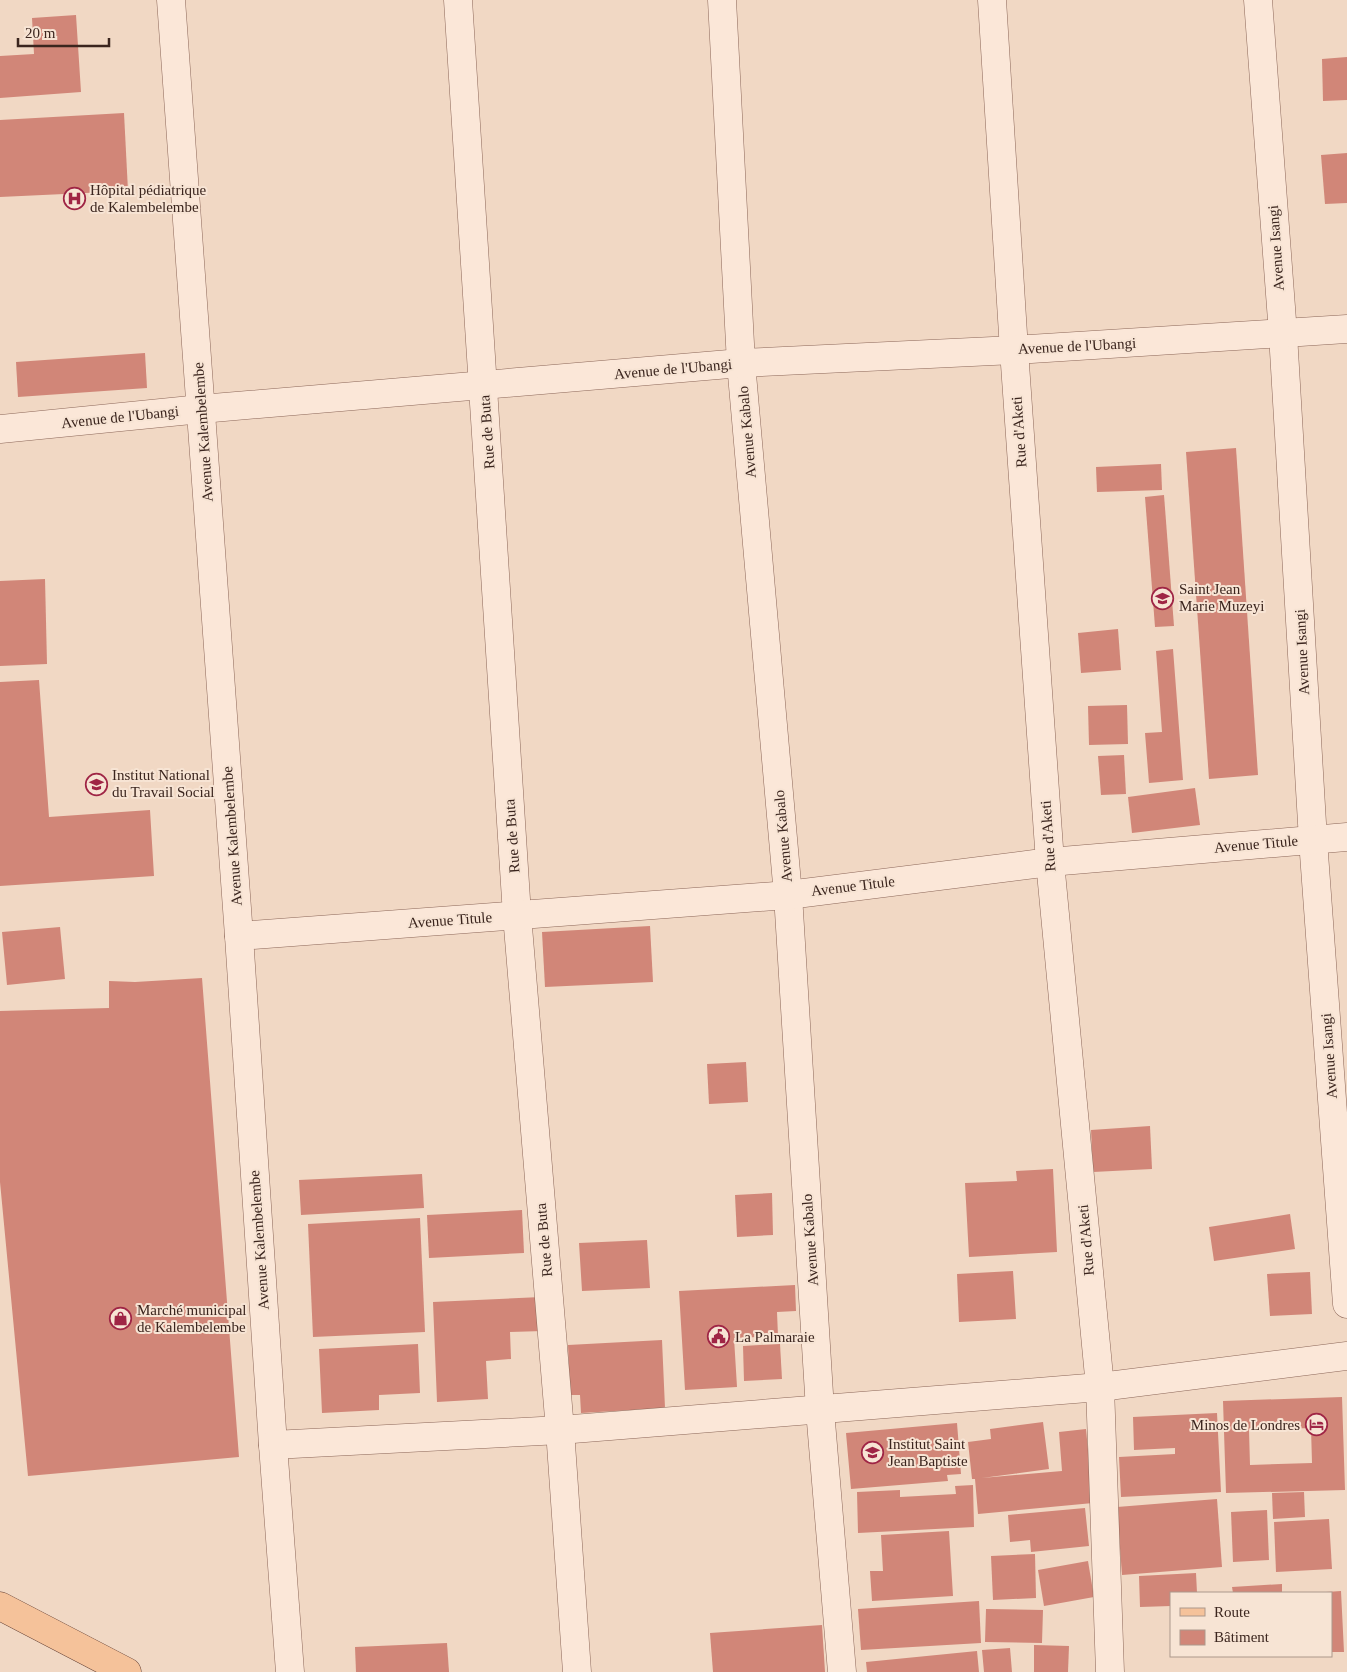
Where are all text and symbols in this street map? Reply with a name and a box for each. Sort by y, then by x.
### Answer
scale bar [18,15,109,47]
text: 20 m [25,25,56,41]
place label: Hôpital pédiatrique de Kalembelembe [90,182,207,215]
hospital icon: Hôpital pédiatrique de Kalembelembe [62,187,86,211]
street label: Avenue Isangi [1265,205,1287,291]
street label: Avenue de l'Ubangi [1018,335,1136,357]
street label: Avenue de l'Ubangi [613,356,733,382]
street label: Avenue Kalembelembe [190,361,216,502]
street label: Avenue Kabalo [735,385,759,479]
street label: Rue de Buta [476,394,498,470]
street label: Rue d'Aketi [1009,396,1029,468]
street label: Avenue de l'Ubangi [60,403,180,431]
place label: Saint Jean Marie Muzeyi [1179,581,1264,614]
school or university icon: Saint Jean Marie Muzeyi [1151,586,1175,610]
street label: Avenue Isangi [1292,609,1312,695]
street label: Avenue Kalembelembe [219,765,245,906]
place label: Institut National du Travail Social [112,767,215,800]
school or university icon: Institut National du Travail Social [84,772,108,796]
street label: Avenue Kabalo [771,789,795,883]
street label: Rue de Buta [501,798,523,874]
street label: Rue d'Aketi [1038,800,1058,872]
street label: Avenue Titule [1213,832,1299,856]
street label: Avenue Titule [810,873,896,899]
street label: Avenue Titule [407,909,493,931]
street label: Avenue Isangi [1318,1013,1340,1099]
street label: Avenue Kalembelembe [246,1169,272,1310]
street label: Avenue Kabalo [799,1193,821,1287]
street label: Rue de Buta [533,1202,555,1278]
street label: Rue d'Aketi [1075,1204,1097,1276]
place label: Marché municipal de Kalembelembe [137,1302,247,1335]
shop icon: Marché municipal de Kalembelembe [109,1307,133,1331]
public building icon: La Palmaraie [707,1325,731,1349]
place label: La Palmaraie [735,1329,815,1345]
hotel icon: Minos de Londres [1304,1413,1328,1437]
place label: Minos de Londres [1191,1417,1300,1433]
place label: Institut Saint Jean Baptiste [888,1436,968,1469]
school or university icon: Institut Saint Jean Baptiste [860,1441,884,1465]
legend [1170,1592,1332,1657]
text: Route [1214,1604,1250,1620]
text: Bâtiment [1214,1629,1270,1645]

